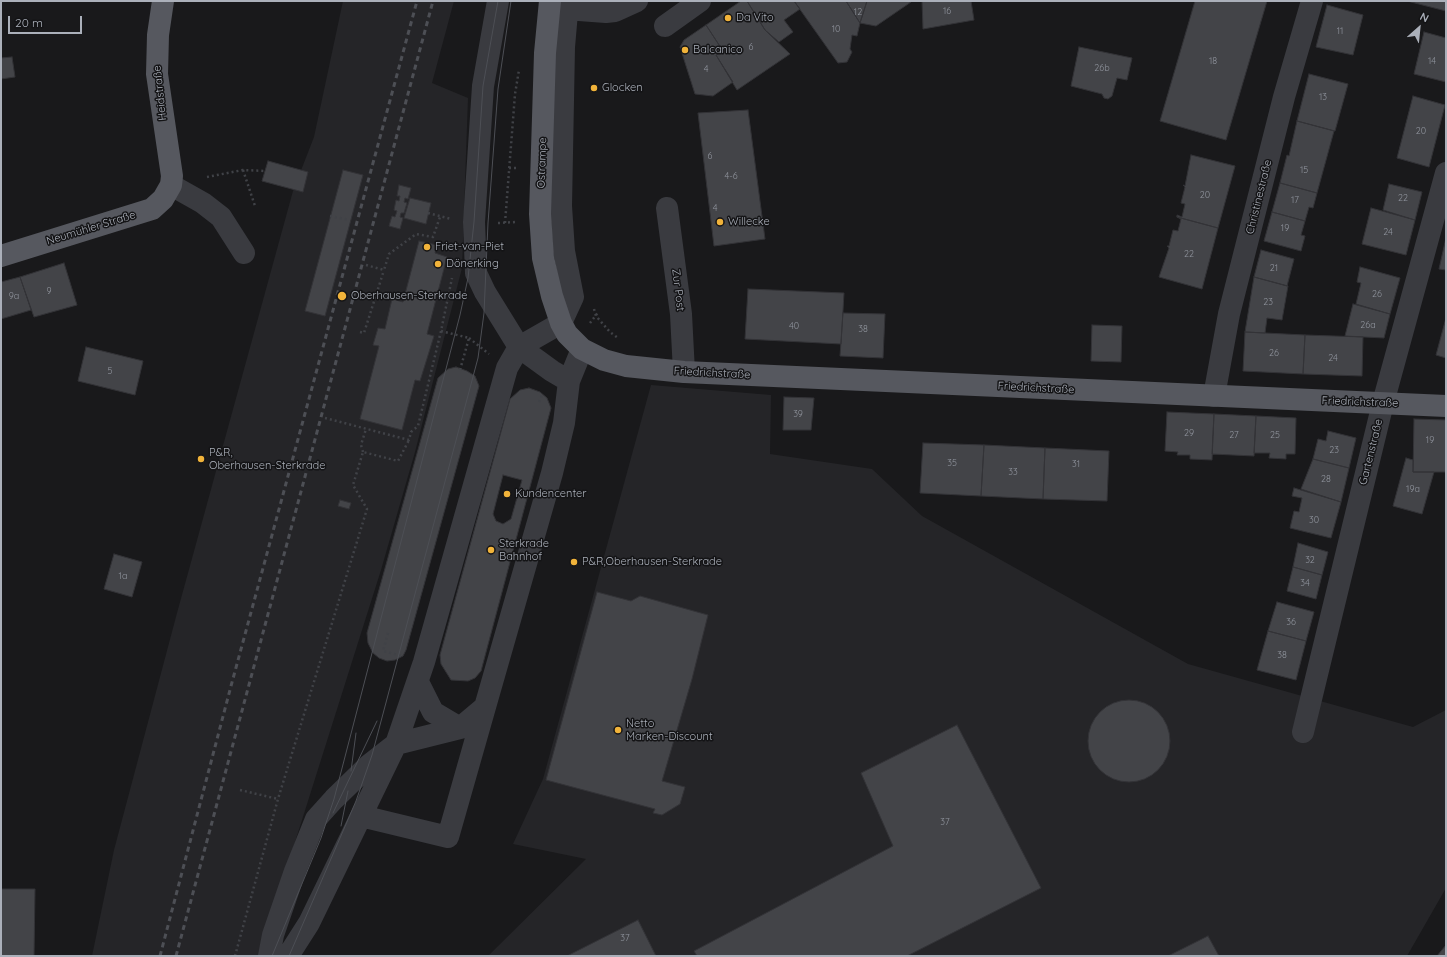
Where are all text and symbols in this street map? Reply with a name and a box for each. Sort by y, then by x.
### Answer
house number: 16 [943,6,951,16]
house number: 12 [854,7,862,17]
scale bar [10,8,84,34]
north arrow [1399,8,1439,48]
text: N [1418,9,1431,25]
place label: Da Vito [736,11,774,25]
marker: Da Vito [723,13,733,23]
text: 20 m [15,15,43,30]
house number: 10 [832,24,840,34]
house number: 11 [1337,26,1343,36]
house number: 6 [749,42,753,52]
place label: Balcanico [693,43,743,57]
marker: Balcanico [680,45,690,55]
house number: 18 [1209,56,1217,66]
house number: 14 [1428,56,1436,66]
house number: 26b [1094,63,1110,73]
house number: 4 [704,64,708,74]
street label: Heidstraße [151,65,169,121]
place label: Glocken [602,81,643,95]
marker: Glocken [589,83,599,93]
house number: 13 [1319,92,1327,102]
house number: 20 [1416,126,1426,136]
street label: Ostrampe [535,137,549,189]
house number: 6 [708,151,712,161]
street label: Christinestraße [1243,158,1275,236]
house number: 15 [1300,165,1308,175]
house number: 4-6 [724,171,738,181]
house number: 20 [1200,190,1210,200]
house number: 22 [1398,193,1408,203]
house number: 17 [1291,195,1299,205]
house number: 4 [713,203,717,213]
street label: Neumühler Straße [45,208,137,248]
place label: Willecke [728,215,770,229]
marker: Willecke [715,217,725,227]
house number: 19 [1281,223,1289,233]
house number: 24 [1383,227,1393,237]
place label: Friet-van-Piet [435,240,504,254]
marker: Friet-van-Piet [422,242,432,252]
house number: 22 [1184,249,1194,259]
place label: Dönerking [446,257,499,271]
marker: Dönerking [433,259,443,269]
house number: 21 [1270,263,1278,273]
street label: Zur Post [669,268,687,312]
house number: 9 [46,286,52,296]
place label: Oberhausen-Sterkrade [351,289,467,303]
house number: 26 [1372,289,1382,299]
marker: Oberhausen-Sterkrade [336,290,348,302]
house number: 9a [9,291,19,301]
house number: 23 [1263,297,1273,307]
house number: 26a [1360,320,1376,330]
house number: 40 [789,321,799,331]
house number: 38 [858,324,868,334]
house number: 26 [1269,348,1279,358]
house number: 24 [1328,353,1338,363]
street label: Friedrichstraße [673,364,751,382]
house number: 5 [108,366,112,376]
street label: Friedrichstraße [997,379,1075,397]
street label: Friedrichstraße [1321,394,1399,410]
house number: 39 [793,409,803,419]
street label: Gartenstraße [1356,418,1386,486]
house number: 29 [1184,428,1194,438]
house number: 27 [1229,430,1239,440]
house number: 25 [1270,430,1280,440]
house number: 19 [1426,435,1434,445]
house number: 23 [1329,445,1339,455]
place label: P&R, Oberhausen-Sterkrade [209,446,325,472]
marker: P&R, Oberhausen-Sterkrade [196,454,206,464]
house number: 35 [947,458,957,468]
house number: 31 [1072,459,1080,469]
house number: 33 [1008,467,1018,477]
house number: 28 [1321,474,1331,484]
house number: 19a [1406,484,1420,494]
place label: Kundencenter [515,487,587,501]
marker: Kundencenter [502,489,512,499]
house number: 30 [1309,515,1319,525]
place label: Sterkrade Bahnhof [499,537,549,563]
marker: Sterkrade Bahnhof [486,545,496,555]
place label: P&R,Oberhausen-Sterkrade [582,555,722,569]
house number: 32 [1305,555,1315,565]
marker: P&R,Oberhausen-Sterkrade [569,557,579,567]
house number: 1a [119,571,127,581]
house number: 34 [1300,578,1310,588]
house number: 36 [1286,617,1296,627]
house number: 38 [1277,650,1287,660]
place label: Netto Marken-Discount [626,717,713,743]
marker: Netto Marken-Discount [613,725,623,735]
house number: 37 [940,817,950,827]
house number: 37 [620,933,630,943]

